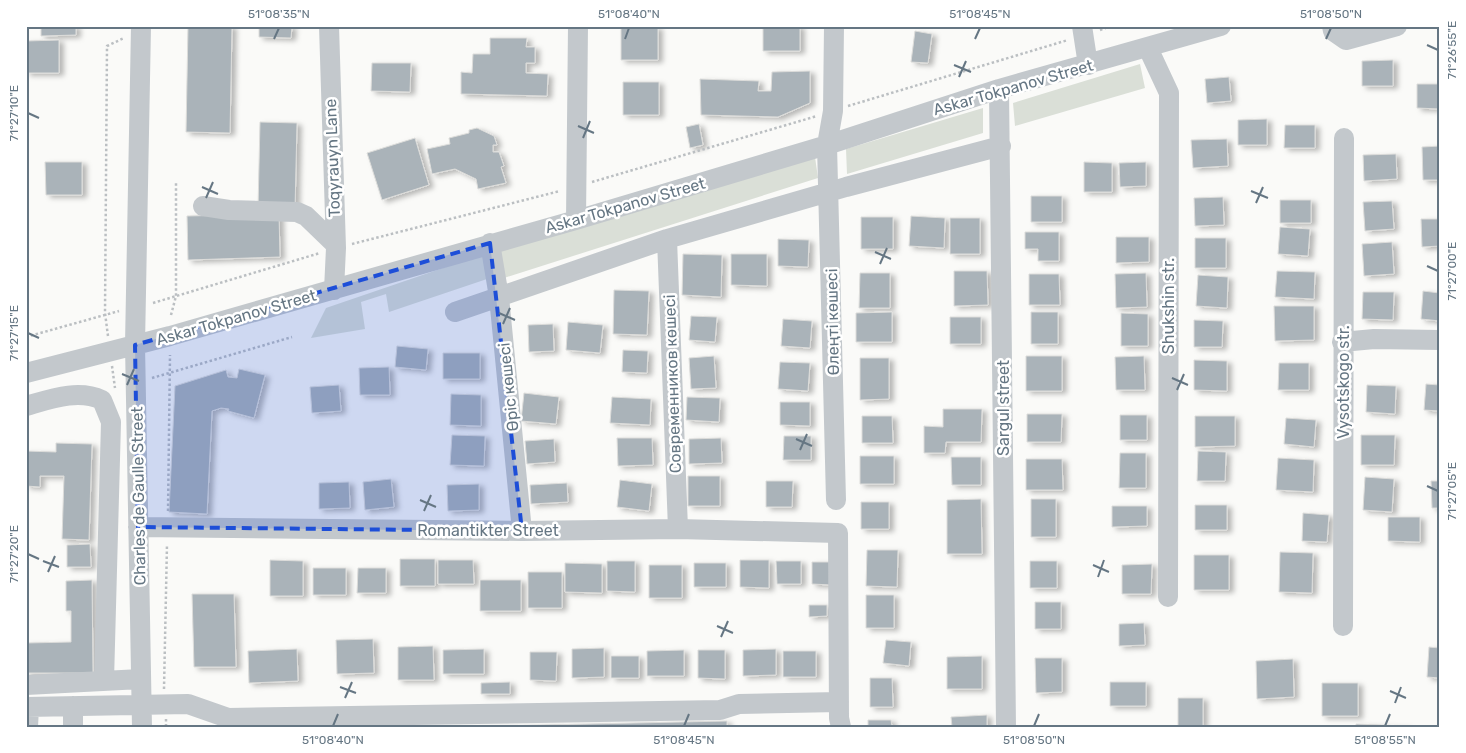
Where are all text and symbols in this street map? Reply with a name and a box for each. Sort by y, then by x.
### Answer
text: 51°08'35"N [248,7,310,21]
text: 51°08'40"N [598,7,660,21]
text: 51°08'45"N [949,7,1011,21]
text: 51°08'50"N [1300,7,1362,21]
text: 71°26'55"E [1445,21,1459,79]
street label: Askar Tokpanov Street [931,56,1095,119]
text: 71°27'10"E [7,85,21,141]
street label: Toqyrauyn Lane [321,98,344,218]
street label: Askar Tokpanov Street [543,174,707,237]
text: 71°27'00"E [1445,242,1459,300]
street label: Shukshin str. [1159,258,1178,354]
street label: Өлеңті көшесі [822,268,843,376]
street label: Askar Tokpanov Street [154,286,318,349]
street label: Современников көшесі [660,294,685,474]
text: 71°27'15"E [7,305,21,361]
street label: Vysotskogo str. [1334,325,1353,439]
street label: Өріс көшесі [494,342,523,432]
street label: Sargul street [994,360,1013,456]
street label: Charles de Gaulle Street [127,406,150,586]
text: 71°27'05"E [1445,462,1459,520]
street label: Romantikter Street [417,521,559,540]
text: 71°27'20"E [7,525,21,583]
text: 51°08'40"N [302,733,364,747]
text: 51°08'45"N [653,733,715,747]
text: 51°08'50"N [1003,733,1065,747]
text: 51°08'55"N [1354,733,1416,747]

